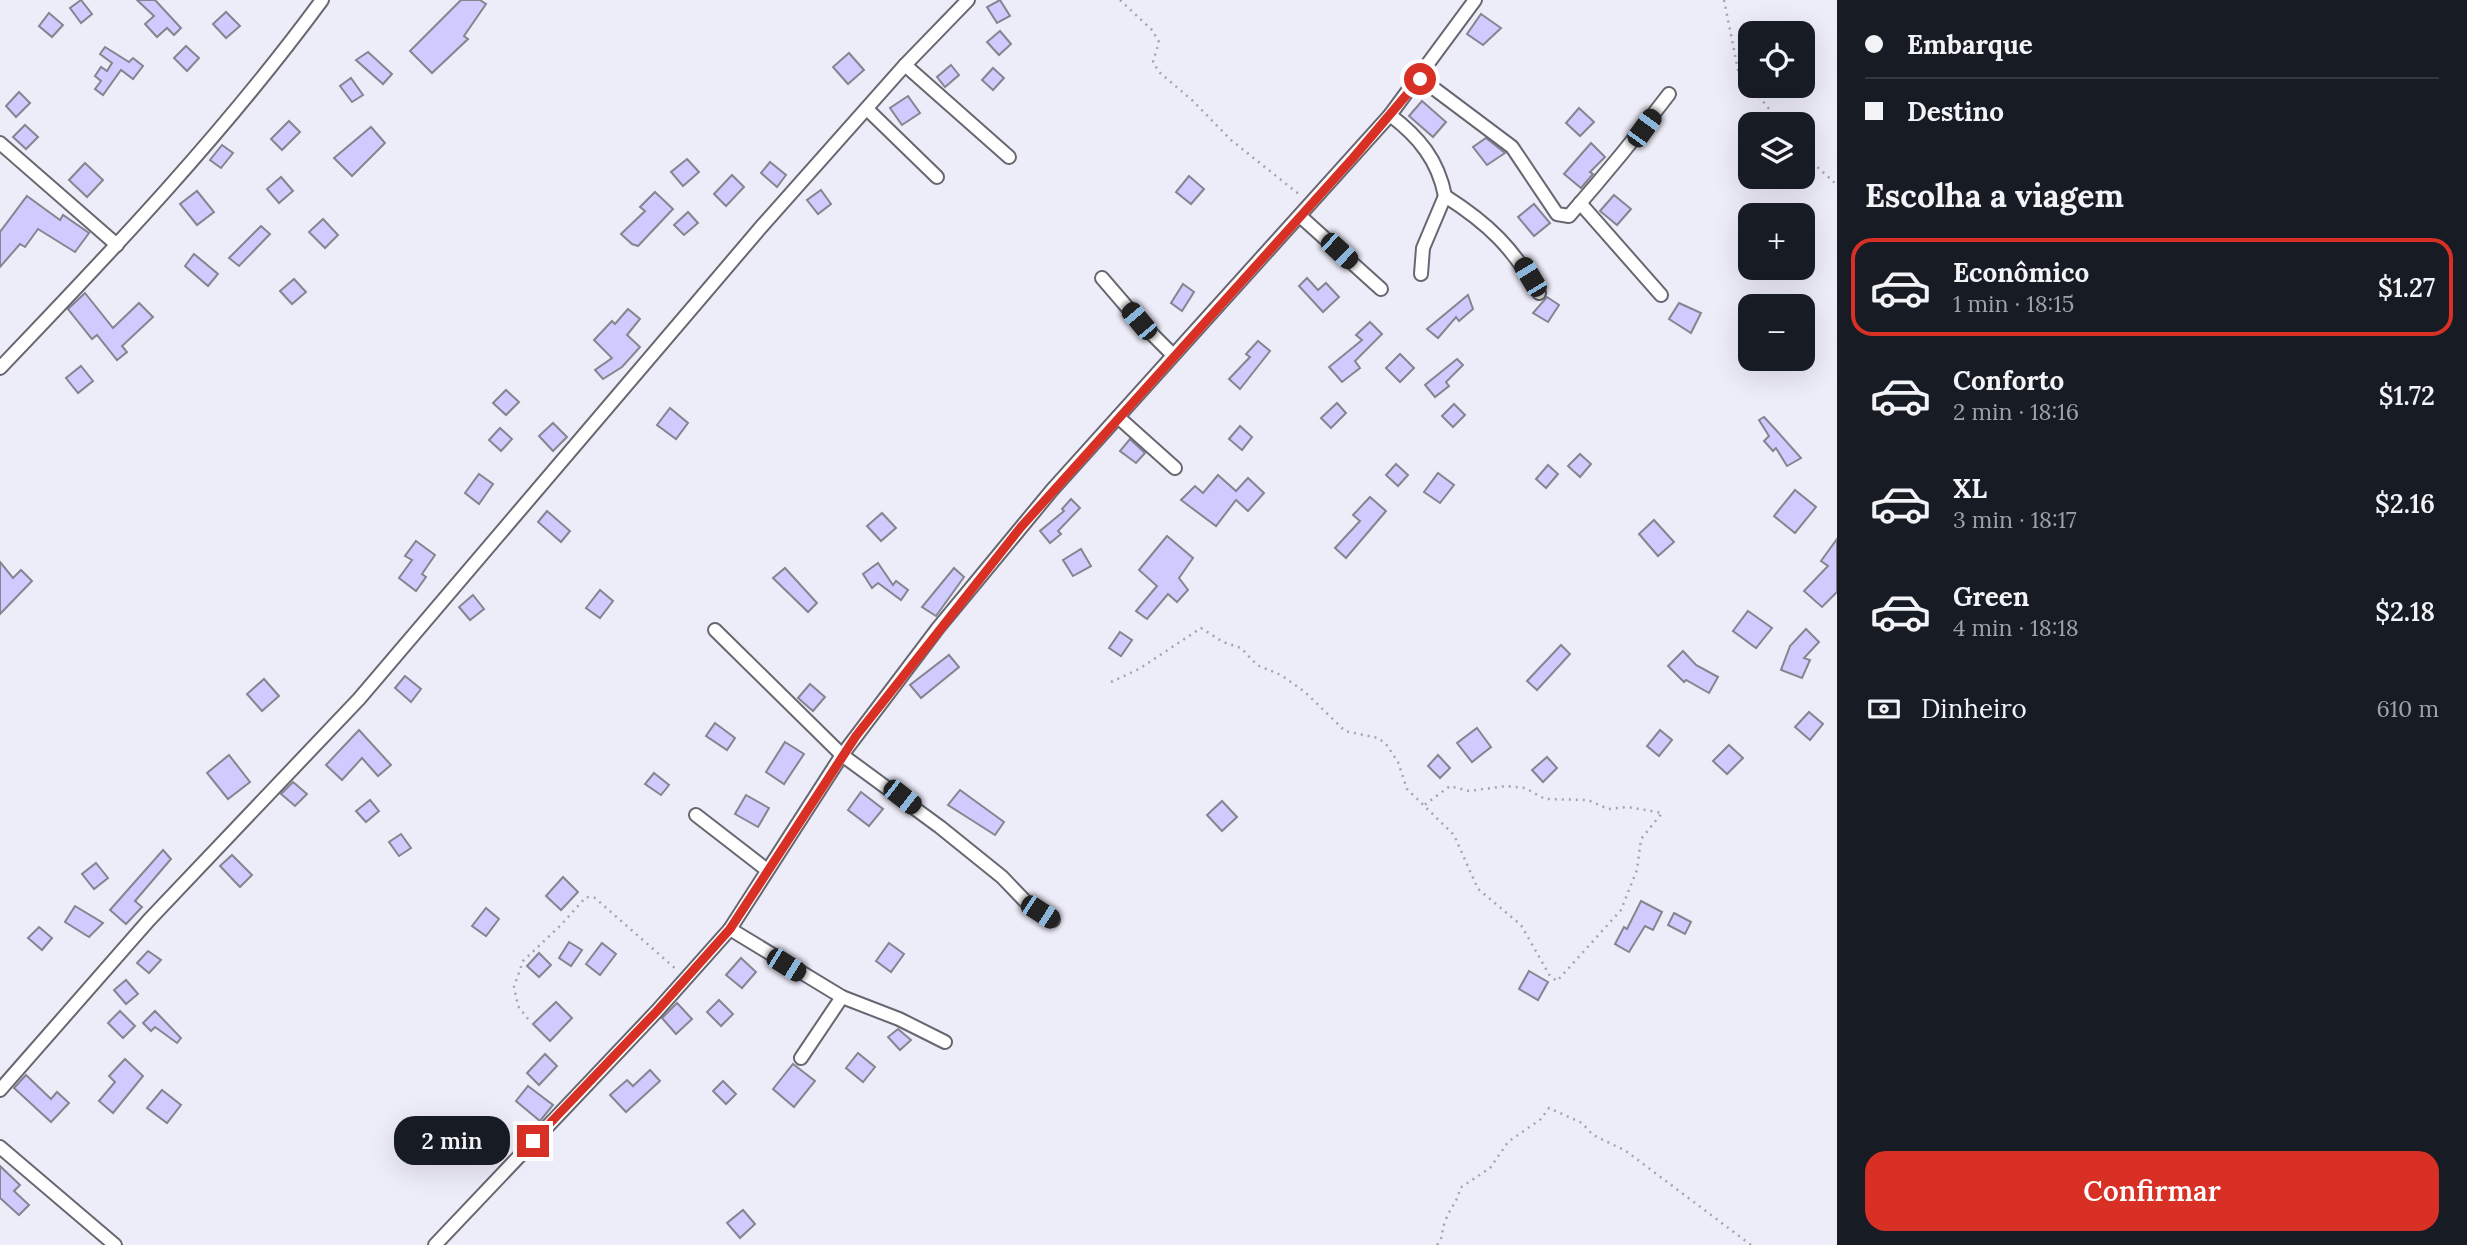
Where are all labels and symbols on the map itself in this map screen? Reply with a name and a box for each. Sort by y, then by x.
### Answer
route start [1404,63,1436,95]
car [1624,105,1665,151]
car [1317,229,1362,273]
car [1511,254,1550,300]
car [1118,298,1161,344]
car [879,776,926,818]
car [1017,892,1064,932]
car [763,945,810,985]
callout: 2 min [393,1116,508,1166]
route end [517,1125,549,1157]

